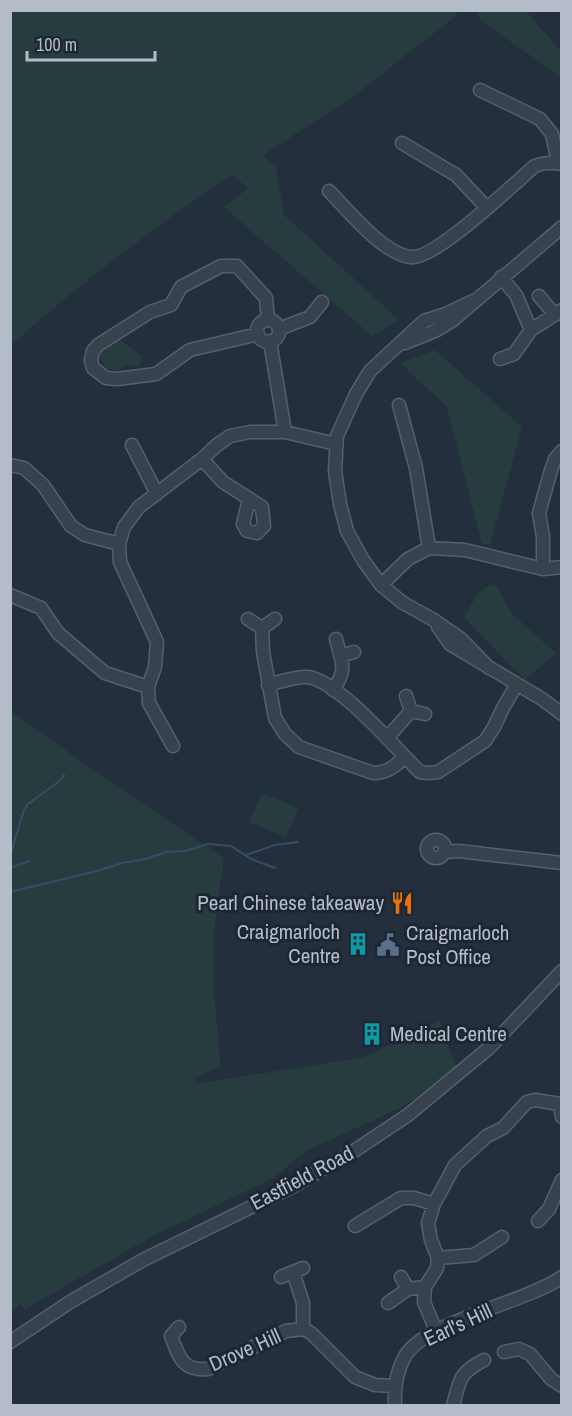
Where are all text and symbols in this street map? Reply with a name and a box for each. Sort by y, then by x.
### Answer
scale bar [27,24,154,62]
text: 100 m [36,32,77,57]
place label: Pearl Chinese takeaway [197,888,384,917]
restaurant icon: Pearl Chinese takeaway [389,890,415,916]
place label: Craigmarloch Centre [237,917,340,970]
place label: Craigmarloch Post Office [406,918,509,971]
building icon: Craigmarloch Centre [345,931,371,957]
public building icon: Craigmarloch Post Office [375,932,401,958]
place label: Medical Centre [390,1019,507,1048]
building icon: Medical Centre [359,1021,385,1047]
street label: Eastfield Road [245,1138,358,1217]
street label: Earl's Hill [419,1296,497,1353]
street label: Drove Hill [204,1321,285,1378]

